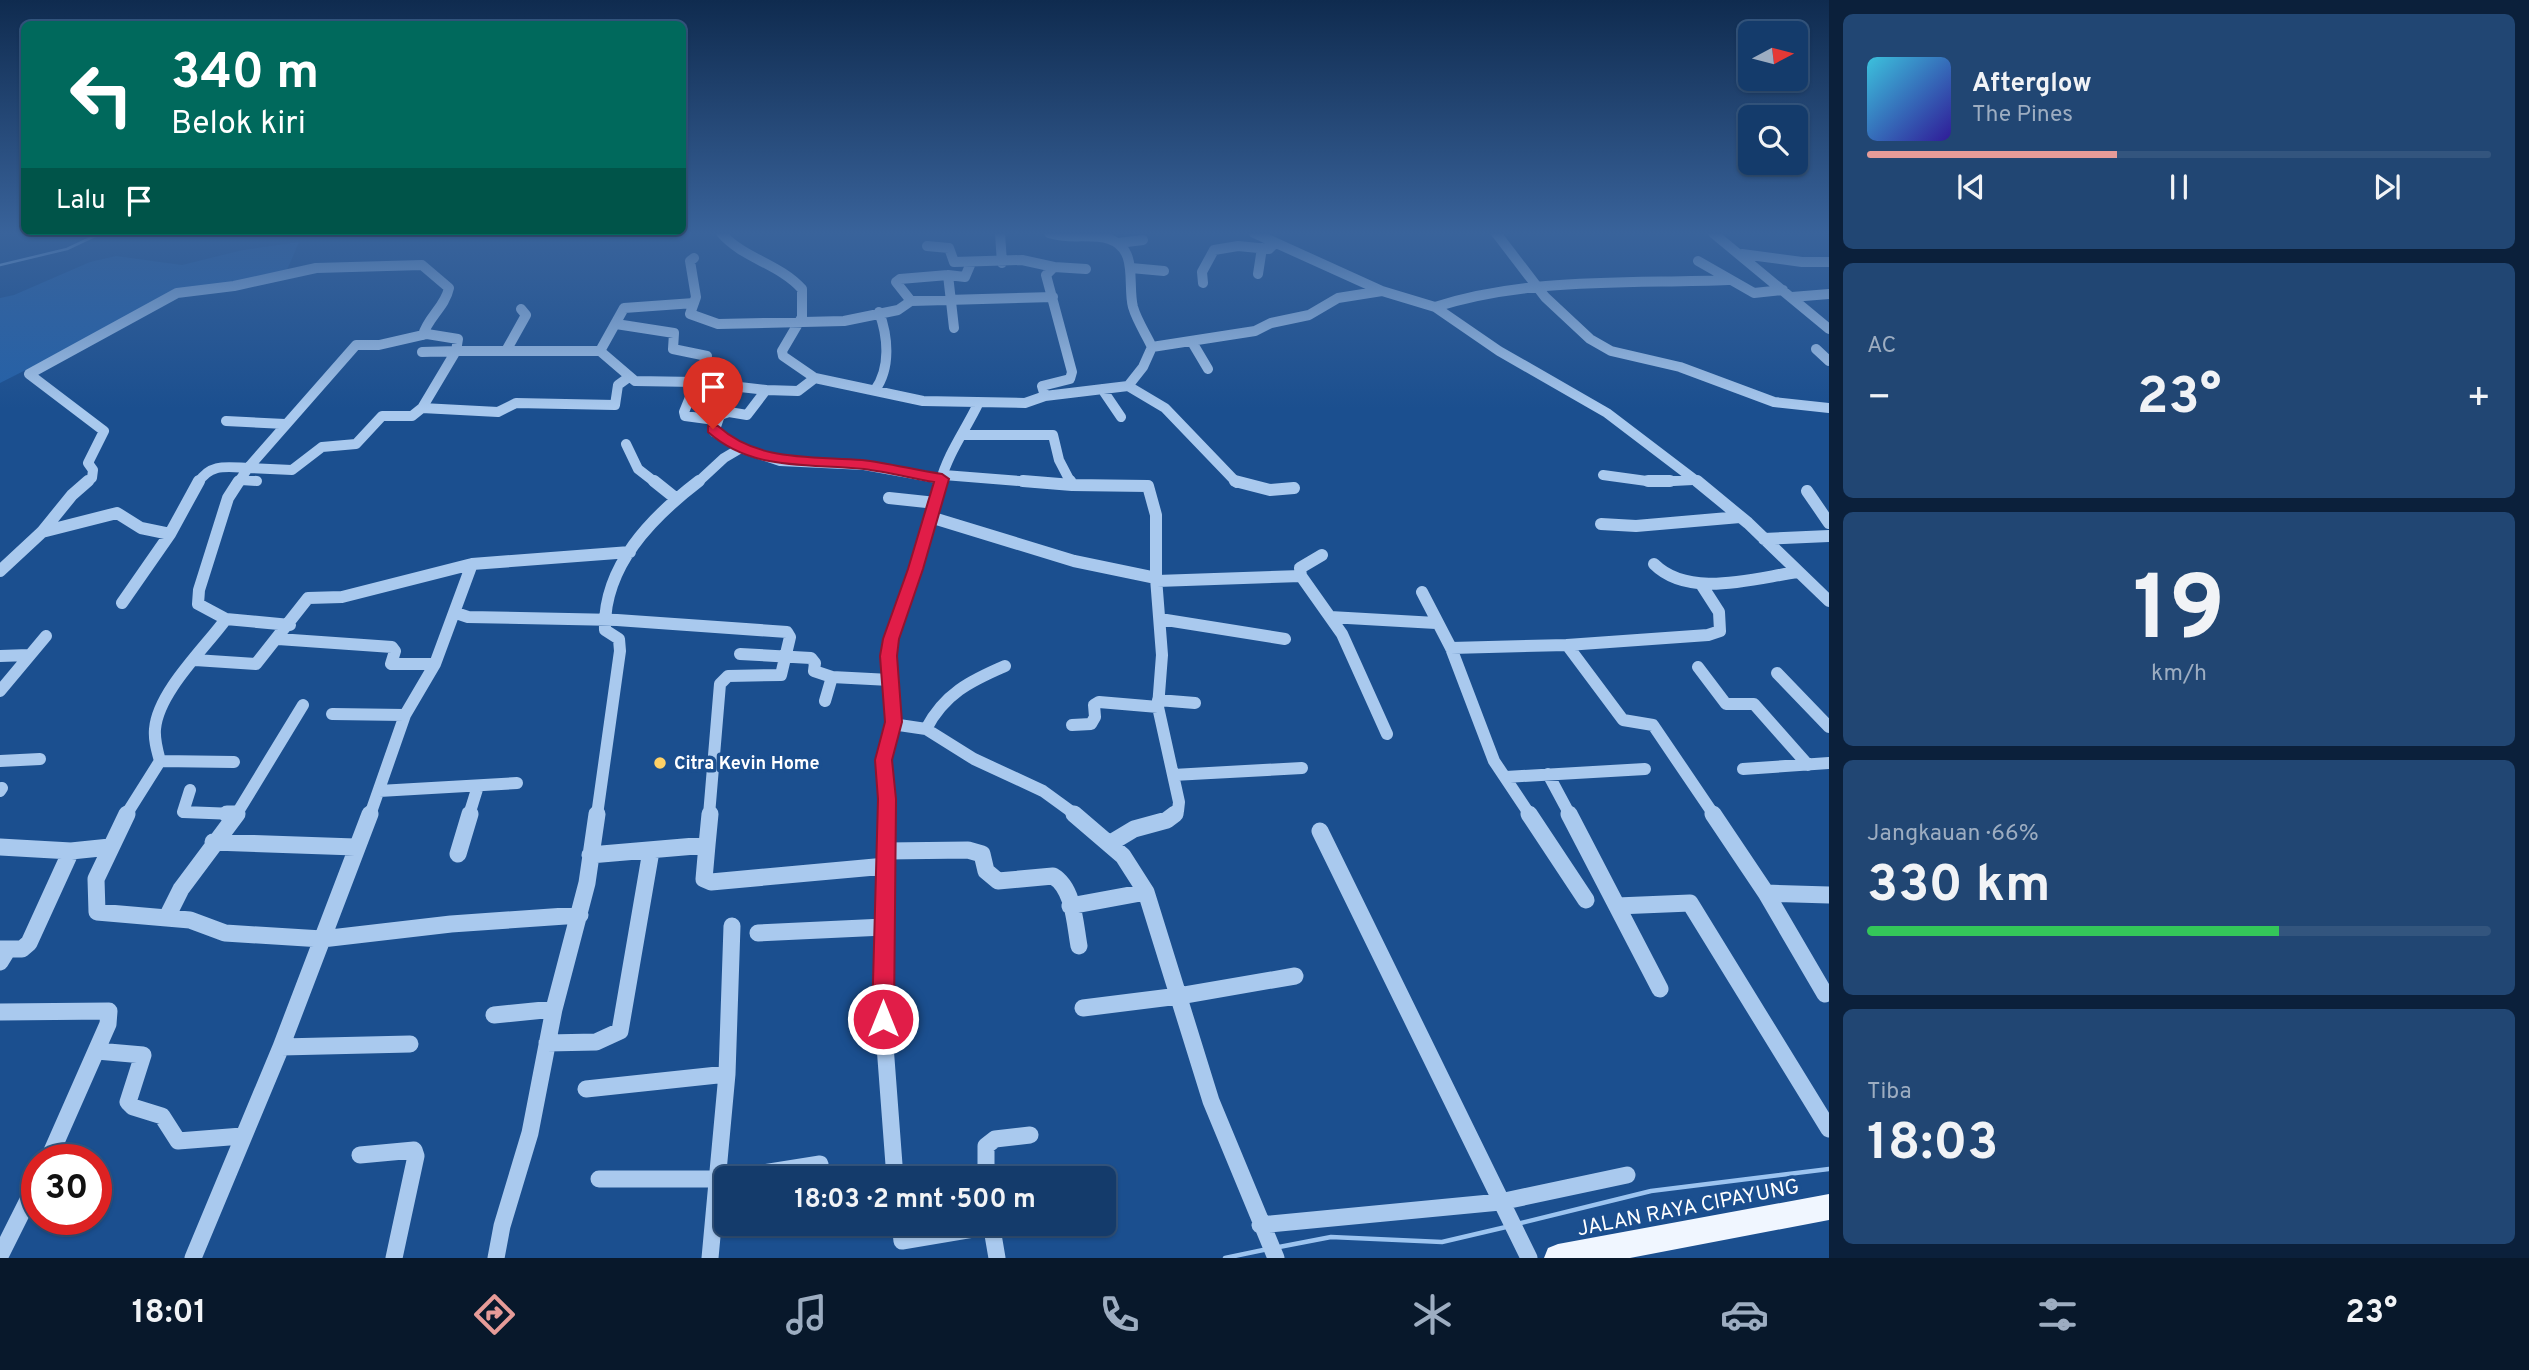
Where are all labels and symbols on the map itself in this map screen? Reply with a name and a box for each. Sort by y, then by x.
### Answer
north arrow [1738,21,1808,91]
pin [683,357,743,429]
place label: Citra Kevin Home [674,753,820,776]
marker: Citra Kevin Home [652,755,668,771]
position arrow [846,982,920,1056]
speed limit sign: 30 [21,1144,112,1235]
street label: JALAN RAYA CIPAYUNG [1575,1174,1802,1243]

